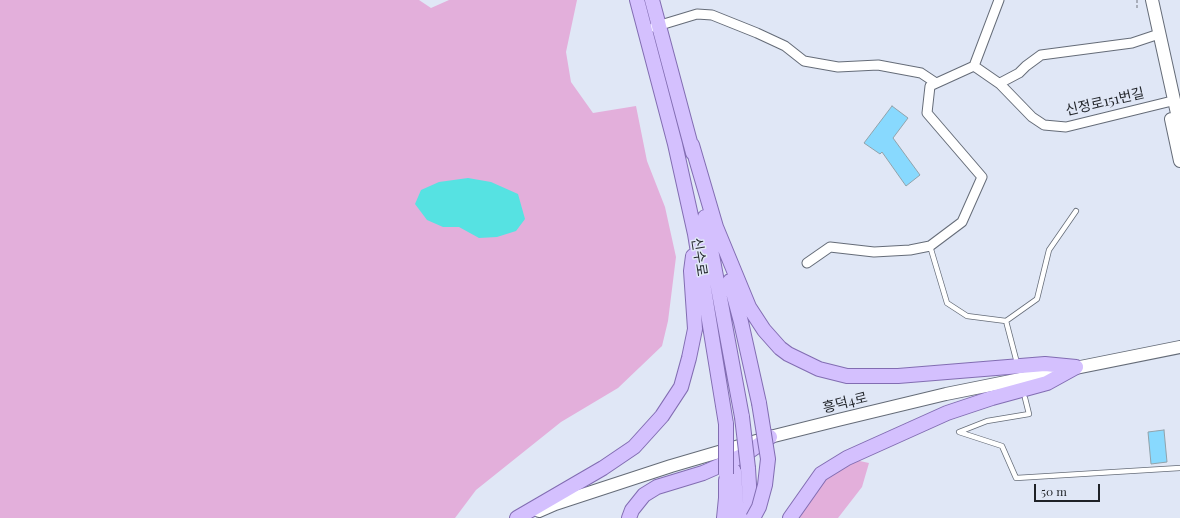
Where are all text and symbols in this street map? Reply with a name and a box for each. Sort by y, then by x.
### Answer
street label: 신정로151번길 [1064,85,1146,119]
street label: 신수로 [688,237,710,277]
street label: 흥덕4로 [821,389,869,417]
scale bar [1036,476,1102,502]
text: 50 m [1041,483,1067,499]

